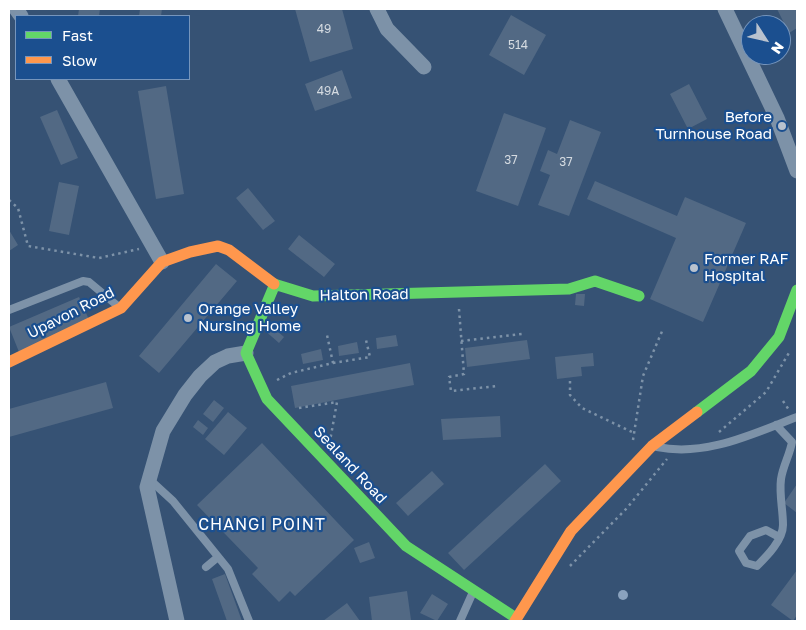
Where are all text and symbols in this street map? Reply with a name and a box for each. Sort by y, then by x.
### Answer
legend [15,15,190,80]
north arrow [741,15,791,65]
house number: 49 [317,22,331,36]
text: Fast [62,26,93,44]
house number: 514 [508,38,528,52]
text: N [768,39,788,58]
text: Slow [62,51,97,69]
house number: 49A [317,84,339,98]
place label: Before Turnhouse Road [655,108,772,143]
marker: Before Turnhouse Road [776,120,788,132]
house number: 37 [504,153,518,167]
house number: 37 [559,155,573,169]
place label: Former RAF Hospital [704,250,788,285]
marker: Former RAF Hospital [688,262,700,274]
street label: Upavon Road [25,283,117,343]
street label: Halton Road [319,285,409,305]
place label: Orange Valley Nursing Home [198,300,301,335]
marker: Orange Valley Nursing Home [182,312,194,324]
street label: Sealand Road [310,423,390,507]
district label: CHANGI POINT [197,515,327,535]

